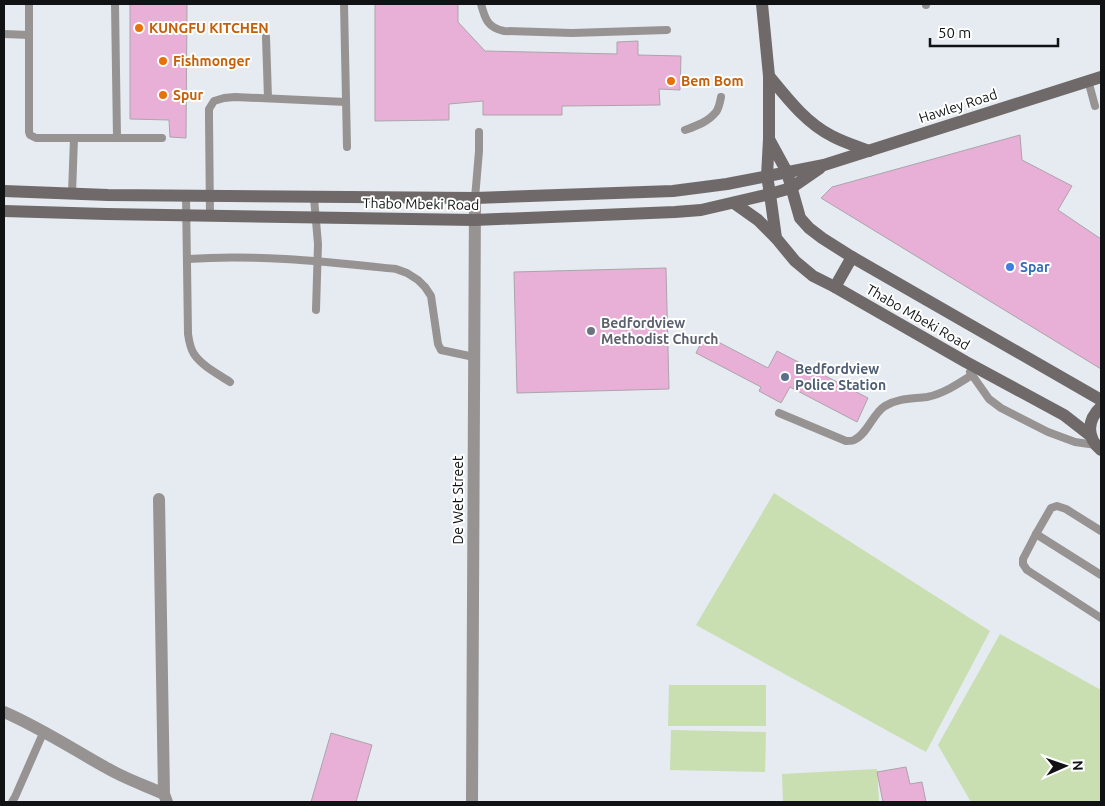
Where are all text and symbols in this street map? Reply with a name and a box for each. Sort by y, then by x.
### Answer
scale bar [930,15,1058,47]
place label: KUNGFU KITCHEN [149,20,269,36]
marker: KUNGFU KITCHEN [133,22,145,34]
text: 50 m [938,24,971,41]
place label: Fishmonger [173,53,251,69]
marker: Fishmonger [157,55,169,67]
place label: Bem Bom [681,73,744,89]
marker: Bem Bom [665,75,677,87]
street label: Hawley Road [917,86,999,126]
place label: Spur [173,87,204,103]
marker: Spur [157,89,169,101]
street label: Thabo Mbeki Road [363,195,479,213]
place label: Spar [1020,259,1050,275]
marker: Spar [1004,261,1016,273]
street label: Thabo Mbeki Road [864,281,972,353]
place label: Bedfordview Methodist Church [601,315,718,347]
marker: Bedfordview Methodist Church [585,325,597,337]
place label: Bedfordview Police Station [795,361,886,393]
marker: Bedfordview Police Station [779,371,791,383]
street label: De Wet Street [450,455,466,545]
north arrow [1040,741,1090,791]
text: N [1070,760,1086,771]

